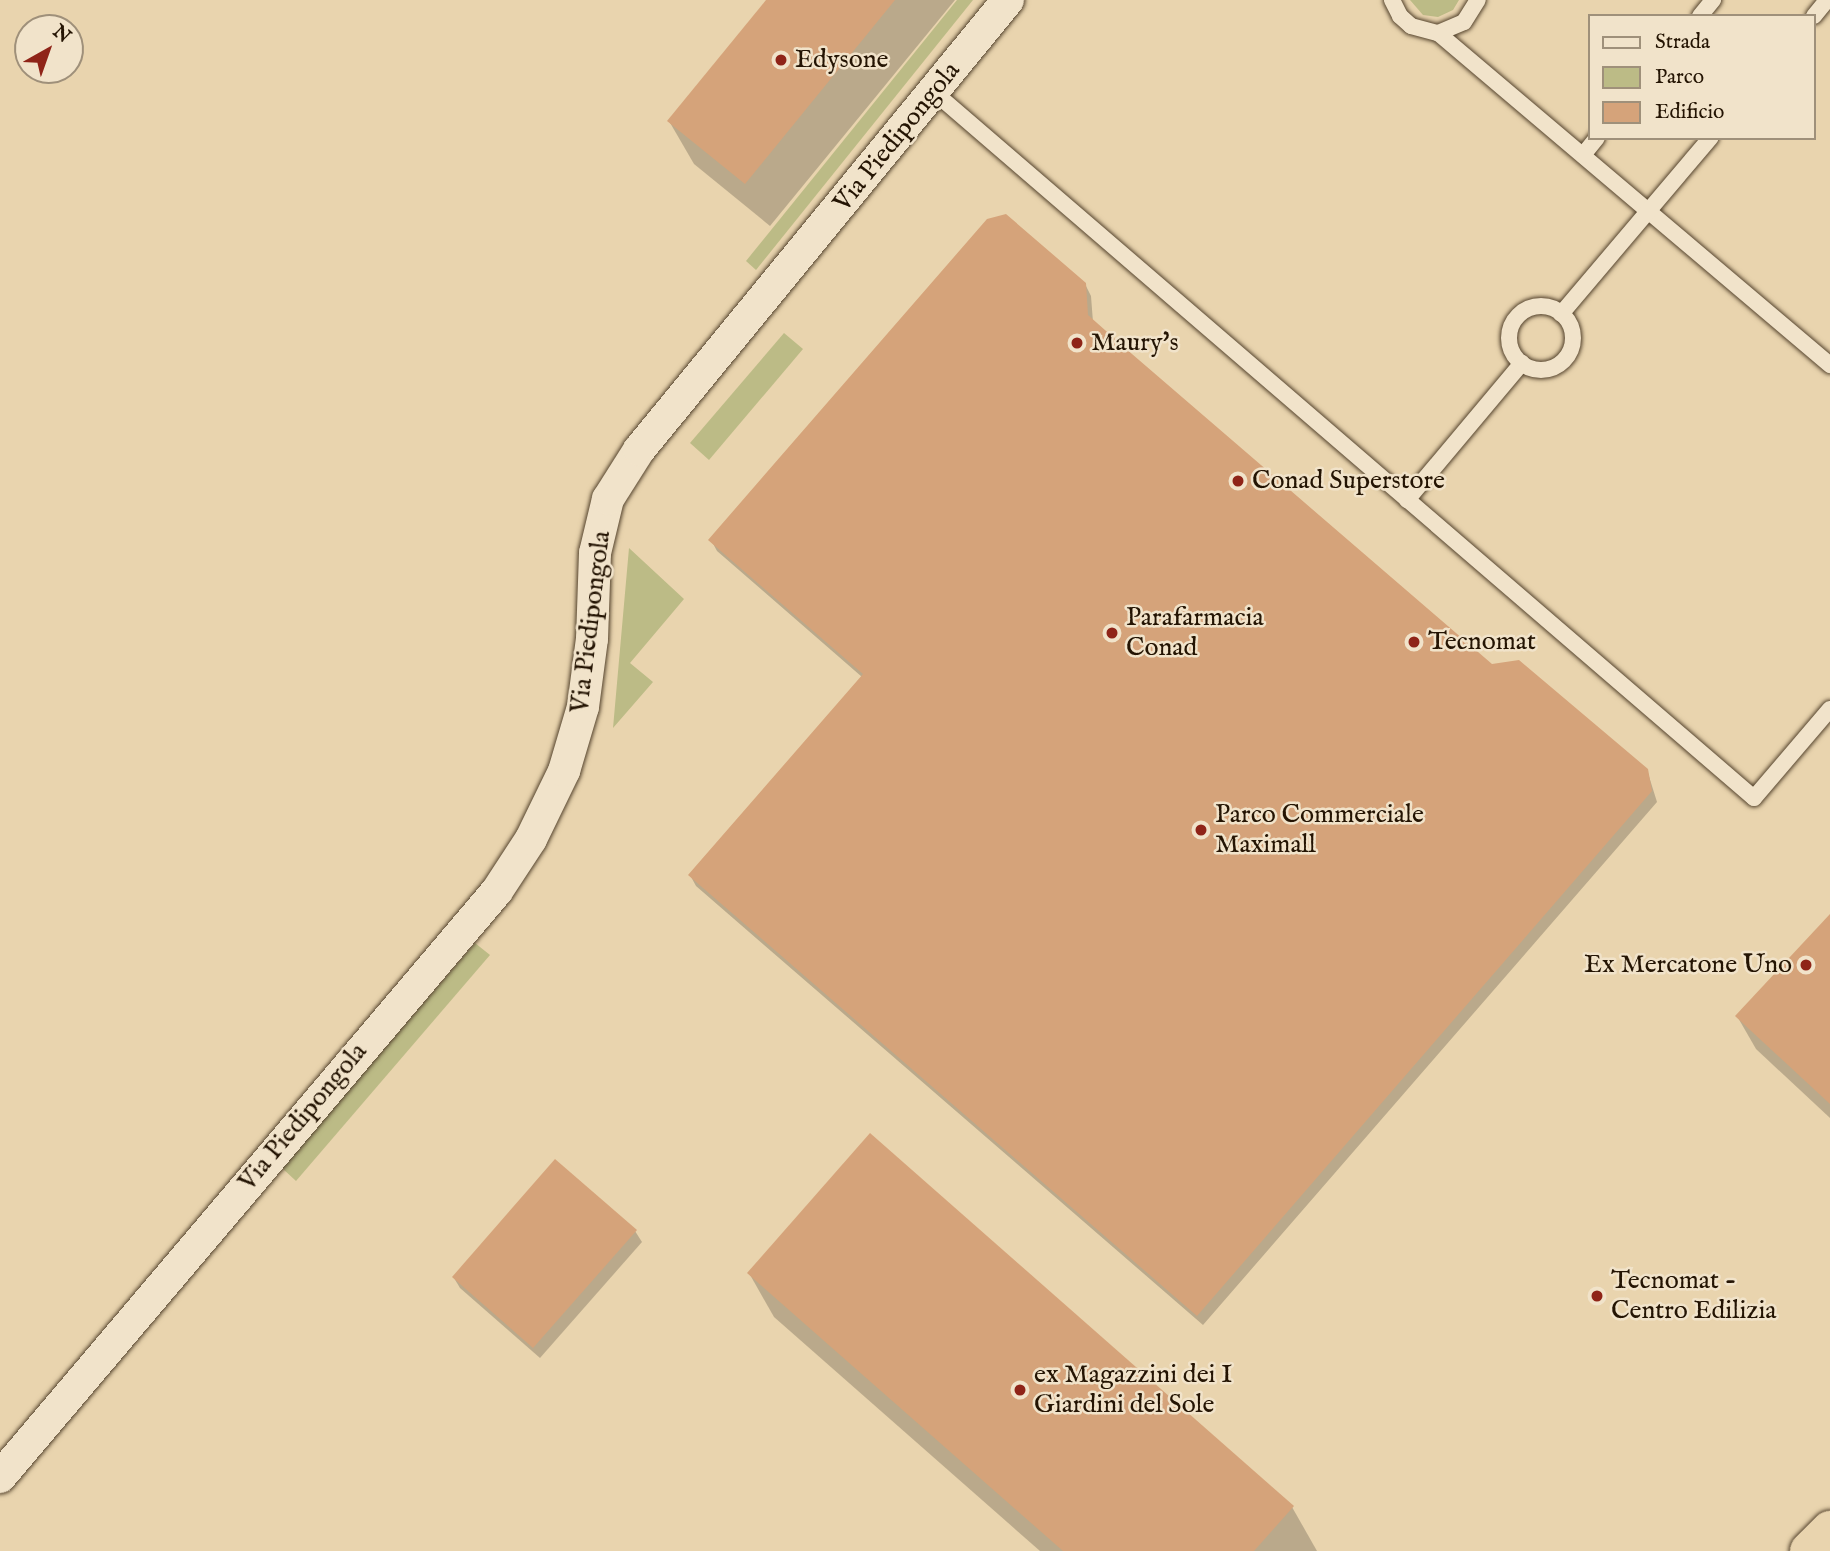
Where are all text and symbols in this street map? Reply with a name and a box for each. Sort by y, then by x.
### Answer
north arrow [14,14,84,84]
legend [1588,14,1816,140]
text: N [47,20,75,49]
text: Strada [1655,29,1710,56]
place label: Edysone [795,44,888,76]
marker: Edysone [773,52,789,68]
street label: Via Piedipongola [827,56,967,218]
text: Parco [1655,64,1704,91]
text: Edificio [1655,99,1724,126]
place label: Maury's [1091,327,1179,359]
marker: Maury's [1069,335,1085,351]
place label: Conad Superstore [1252,465,1445,497]
marker: Conad Superstore [1230,473,1246,489]
street label: Via Piedipongola [564,529,618,715]
place label: Parafarmacia Conad [1126,602,1264,664]
marker: Parafarmacia Conad [1104,625,1120,641]
place label: Tecnomat [1428,626,1536,658]
marker: Tecnomat [1406,634,1422,650]
place label: Parco Commerciale Maximall [1215,799,1424,860]
marker: Parco Commerciale Maximall [1193,822,1209,838]
place label: Ex Mercatone Uno [1584,949,1792,981]
marker: Ex Mercatone Uno [1798,957,1814,973]
street label: Via Piedipongola [232,1037,374,1197]
place label: Tecnomat - Centro Edilizia [1611,1265,1777,1326]
marker: Tecnomat - Centro Edilizia [1589,1288,1605,1304]
place label: ex Magazzini dei I Giardini del Sole [1034,1359,1232,1420]
marker: ex Magazzini dei I Giardini del Sole [1012,1382,1028,1398]

